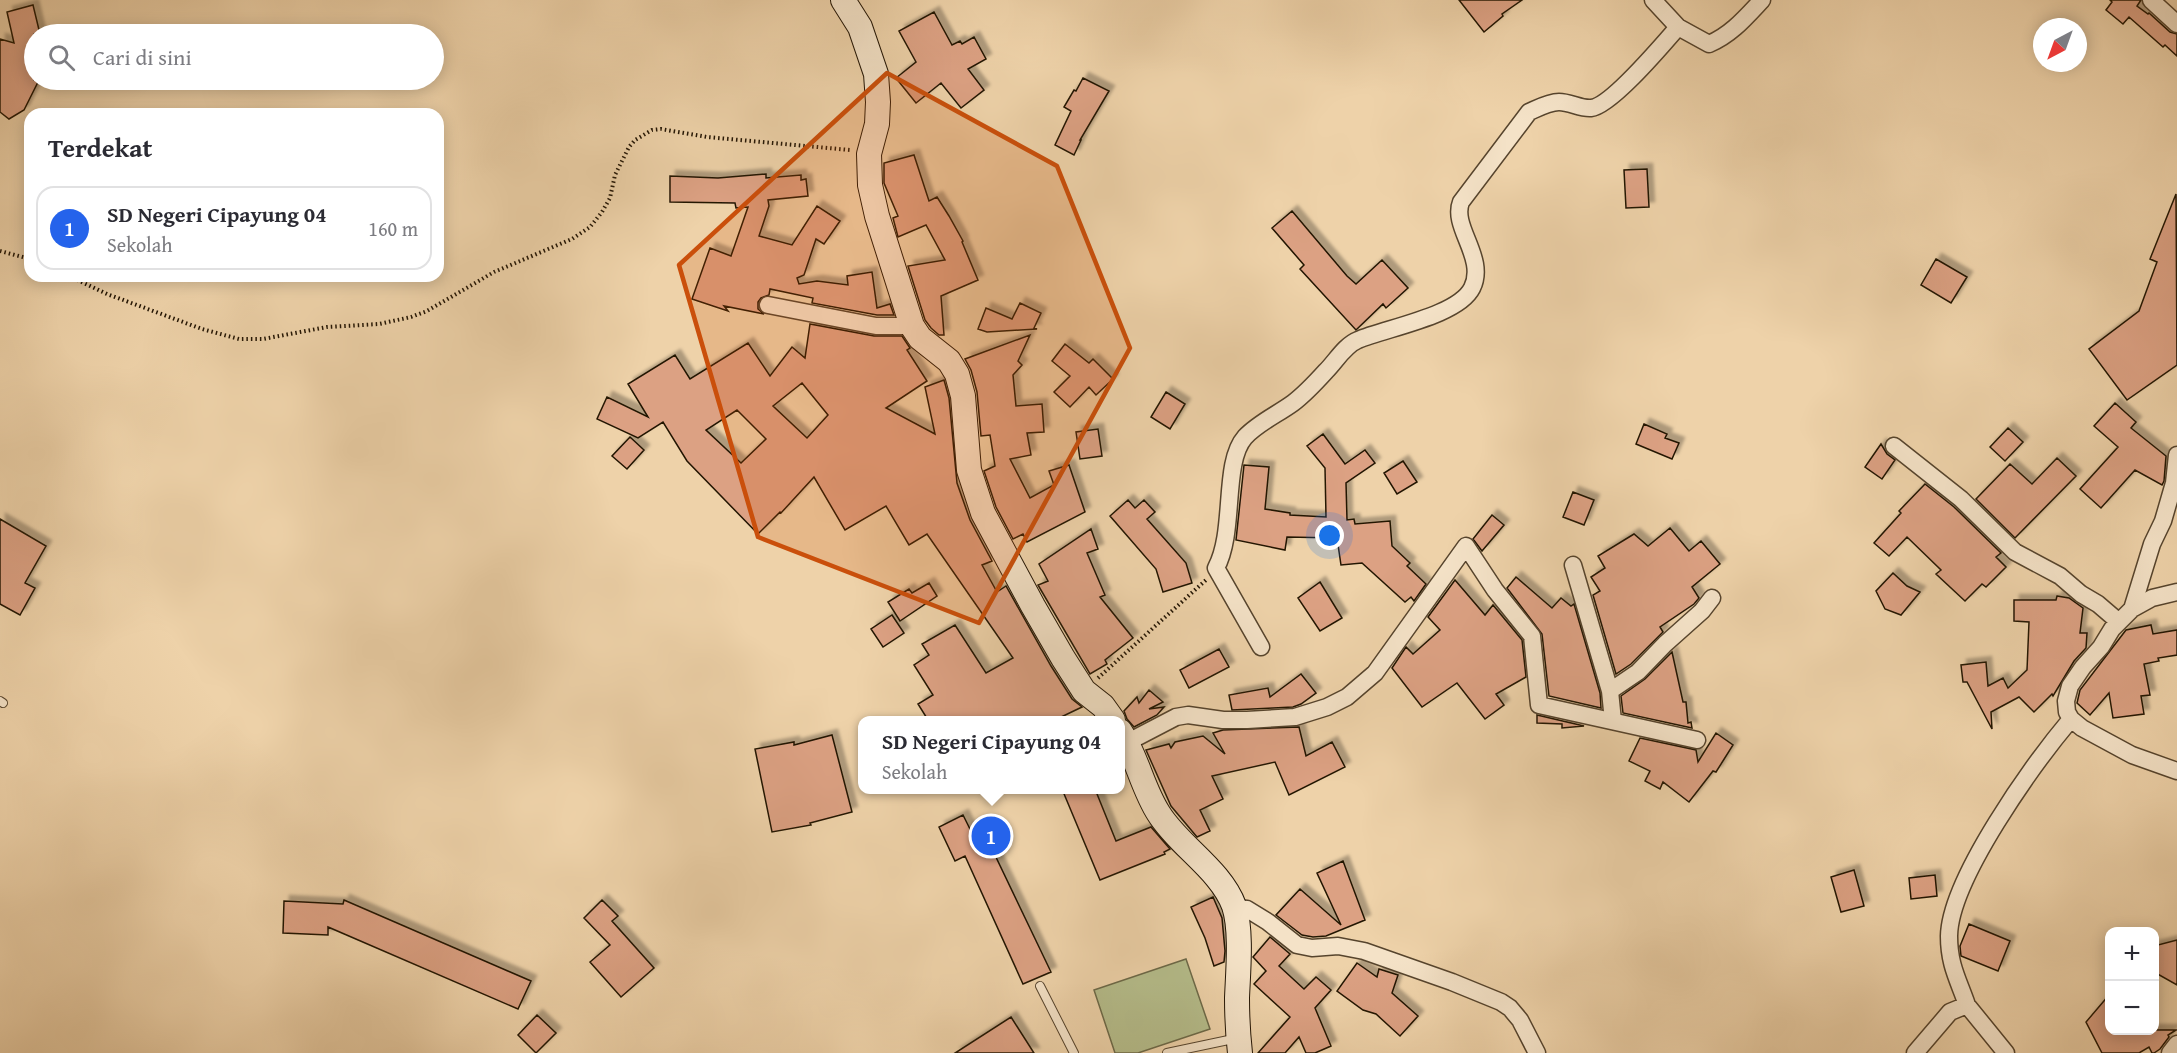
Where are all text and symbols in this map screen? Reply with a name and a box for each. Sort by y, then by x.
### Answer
north arrow [2033,18,2087,72]
search box [24,24,444,90]
icon: search [45,41,78,74]
text: Cari di sini [93,41,192,73]
text: Terdekat [48,128,152,167]
text: SD Negeri Cipayung 04 [107,198,327,230]
text: 1 [64,214,75,243]
text: 160 m [368,214,418,243]
text: Sekolah [107,230,172,259]
your location [1315,521,1344,550]
popup [858,716,1125,794]
text: SD Negeri Cipayung 04 [882,725,1101,757]
text: Sekolah [882,757,947,786]
pin: 1 [972,814,1010,858]
map controls [2105,927,2159,1035]
button: + [2105,927,2159,981]
button: − [2105,981,2159,1035]

